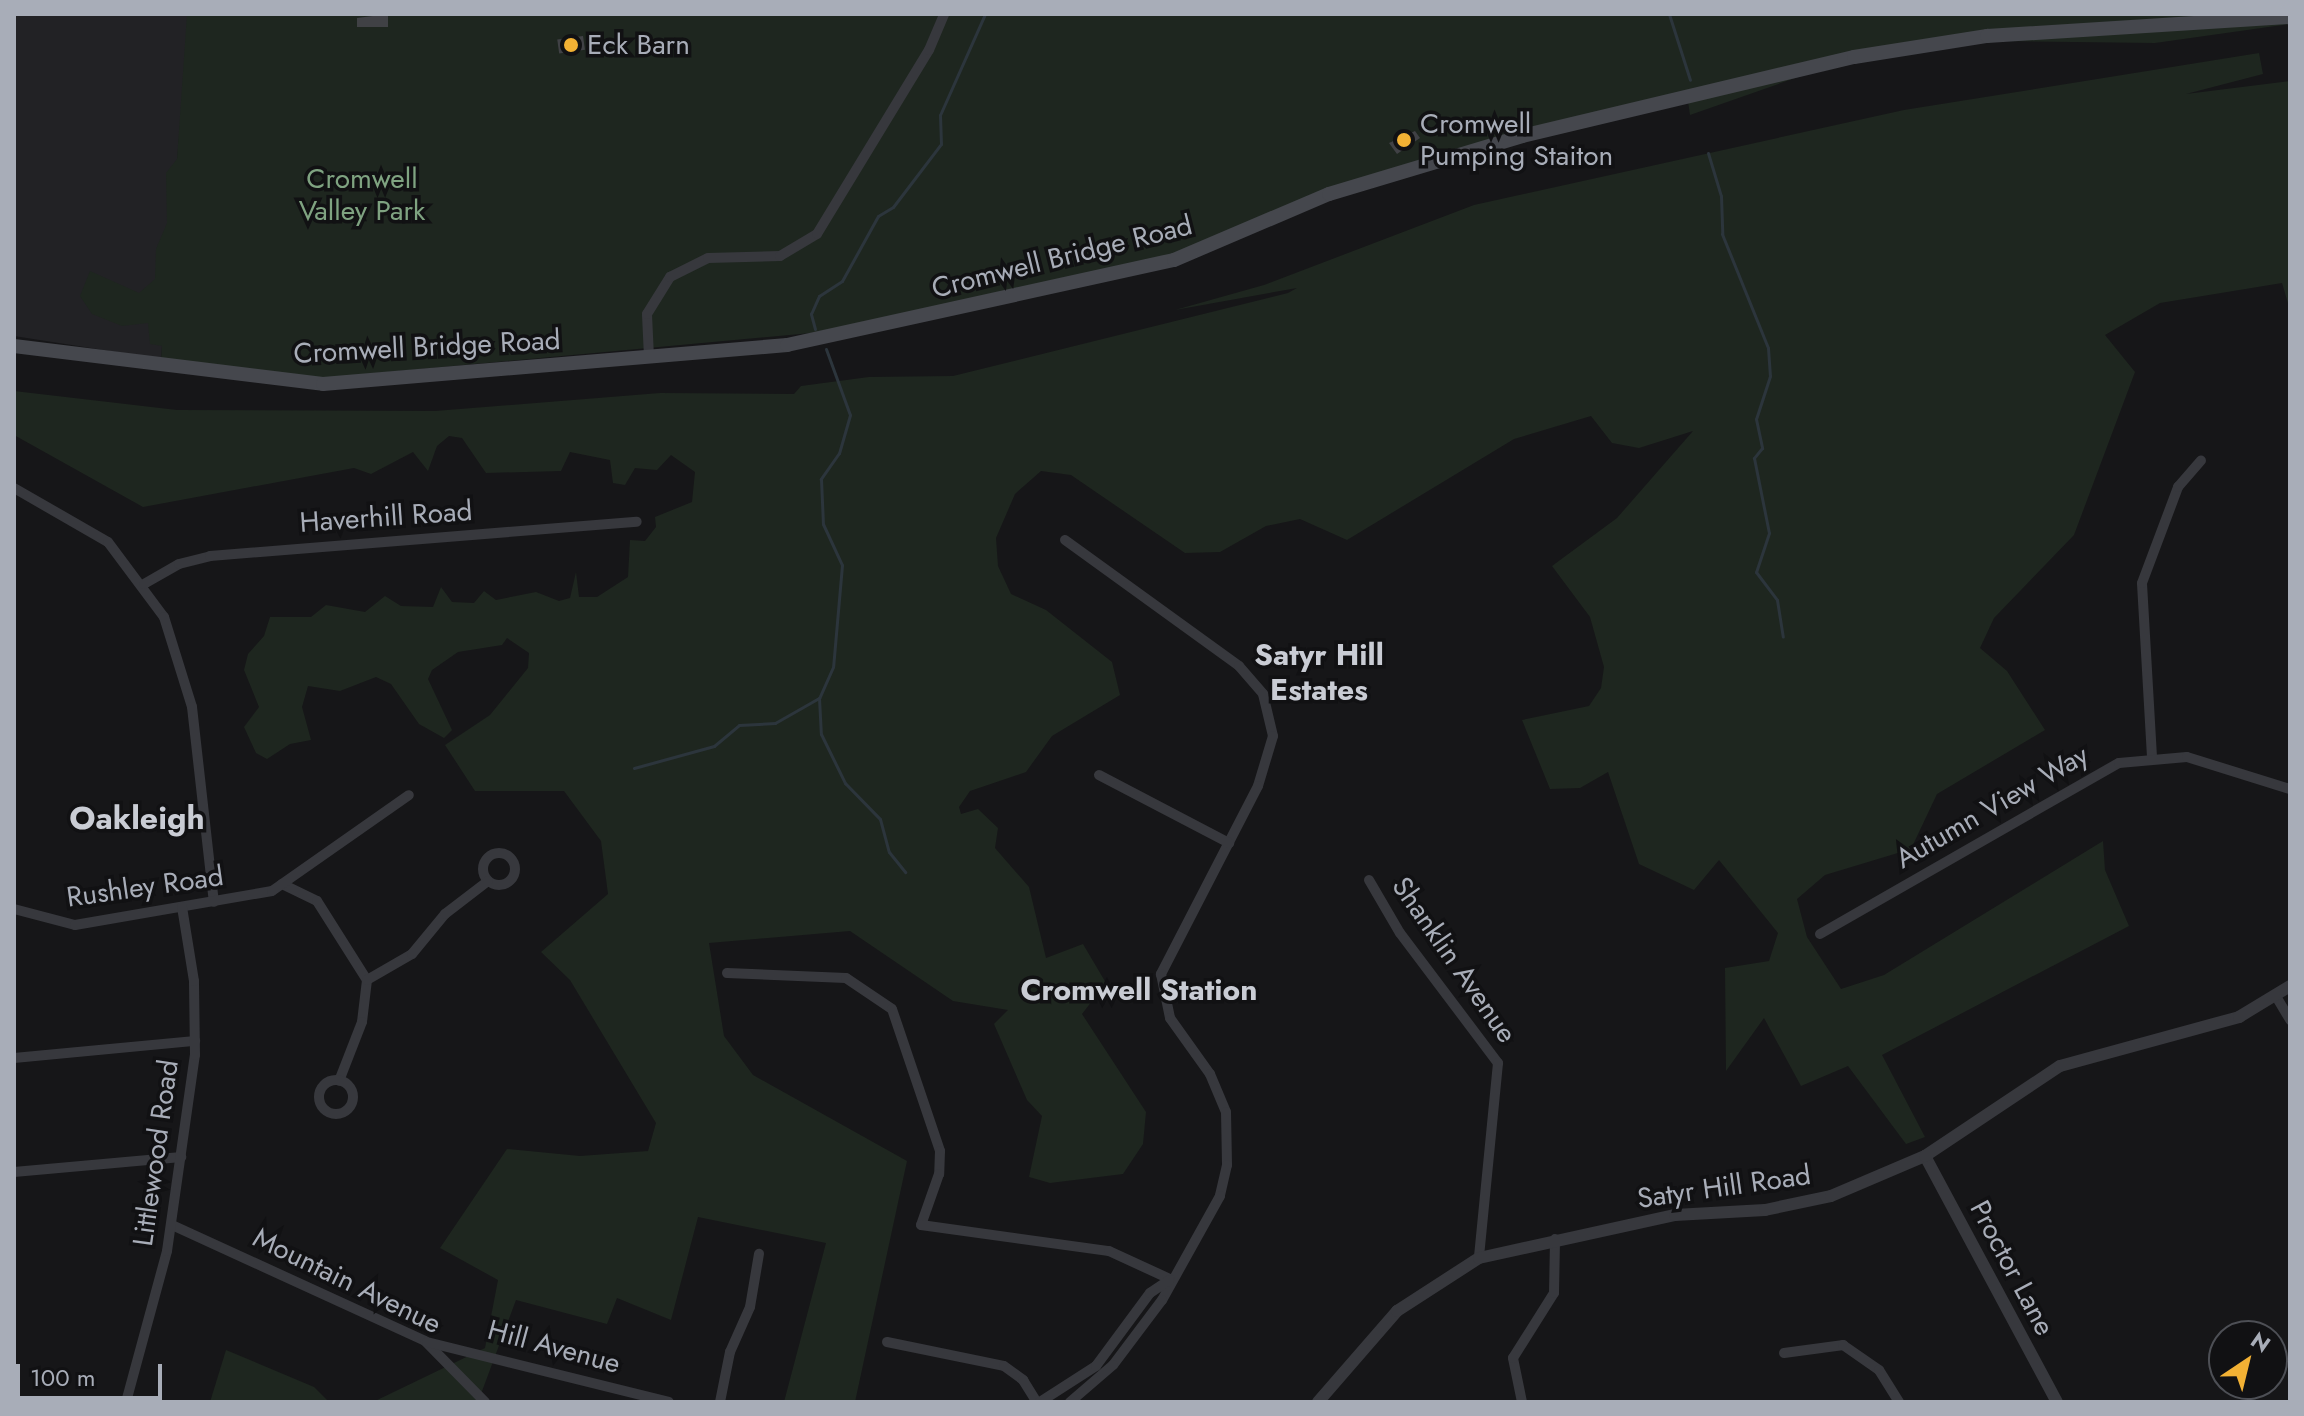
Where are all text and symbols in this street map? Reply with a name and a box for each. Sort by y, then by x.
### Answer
place label: Eck Barn [587,28,690,62]
marker: Eck Barn [562,36,580,54]
place label: Cromwell Pumping Staiton [1420,107,1613,173]
marker: Cromwell Pumping Staiton [1395,131,1413,149]
park label: Cromwell Valley Park [299,162,425,228]
street label: Cromwell Bridge Road [928,208,1196,306]
street label: Cromwell Bridge Road [293,323,561,371]
street label: Haverhill Road [299,494,473,540]
district label: Satyr Hill Estates [1254,637,1384,708]
street label: Autumn View Way [1890,738,2094,876]
district label: Oakleigh [69,799,205,837]
street label: Rushley Road [64,859,226,915]
street label: Shanklin Avenue [1384,871,1524,1049]
district label: Cromwell Station [1020,972,1258,1008]
street label: Littlewood Road [126,1058,186,1248]
street label: Satyr Hill Road [1635,1158,1813,1216]
street label: Proctor Lane [1962,1195,2062,1341]
street label: Mountain Avenue [247,1221,447,1341]
street label: Hill Avenue [484,1313,624,1381]
north arrow [2208,1320,2288,1400]
text: N [2244,1324,2277,1360]
scale bar [20,1348,166,1398]
text: 100 m [30,1360,96,1395]

